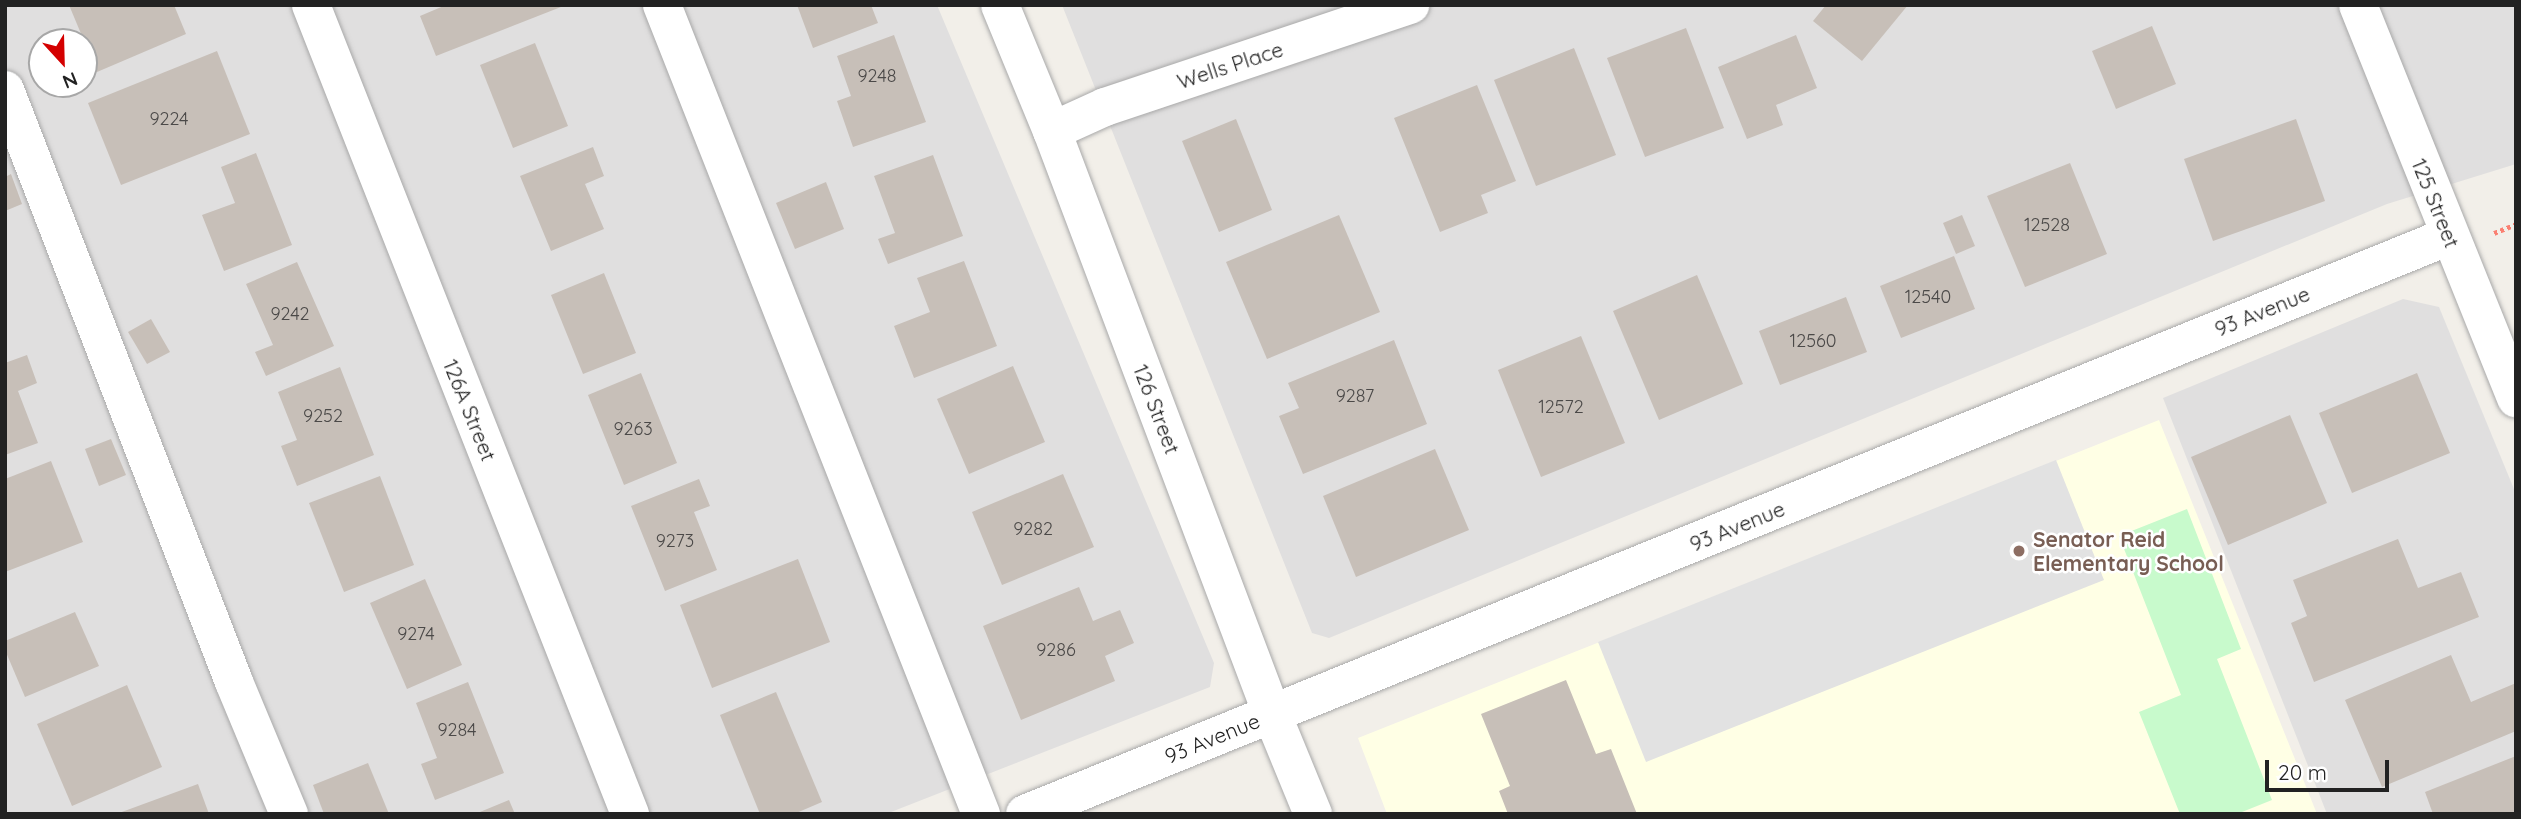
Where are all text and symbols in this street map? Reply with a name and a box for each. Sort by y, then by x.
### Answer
north arrow [28,28,98,98]
street label: Wells Place [1174,36,1286,94]
house number: 9248 [858,65,896,87]
text: N [59,67,81,94]
house number: 9224 [149,108,189,130]
street label: 125 Street [2407,155,2465,251]
house number: 12528 [2024,214,2070,236]
street label: 93 Avenue [2211,281,2313,341]
house number: 12540 [1905,286,1951,308]
house number: 9242 [270,303,310,325]
house number: 12560 [1790,330,1836,352]
street label: 126A Street [438,355,502,465]
street label: 126 Street [1128,361,1186,457]
house number: 9287 [1336,385,1374,407]
house number: 12572 [1538,396,1584,418]
house number: 9252 [303,405,343,427]
house number: 9263 [613,418,653,440]
street label: 93 Avenue [1686,496,1788,556]
house number: 9282 [1013,518,1053,540]
place label: Senator Reid Elementary School [2033,526,2224,576]
house number: 9273 [656,530,694,552]
marker: Senator Reid Elementary School [2011,543,2027,559]
house number: 9274 [397,623,435,645]
house number: 9286 [1036,639,1076,661]
street label: 93 Avenue [1161,708,1263,768]
house number: 9284 [437,719,477,741]
scale bar [2269,746,2393,790]
text: 20 m [2278,759,2327,785]

